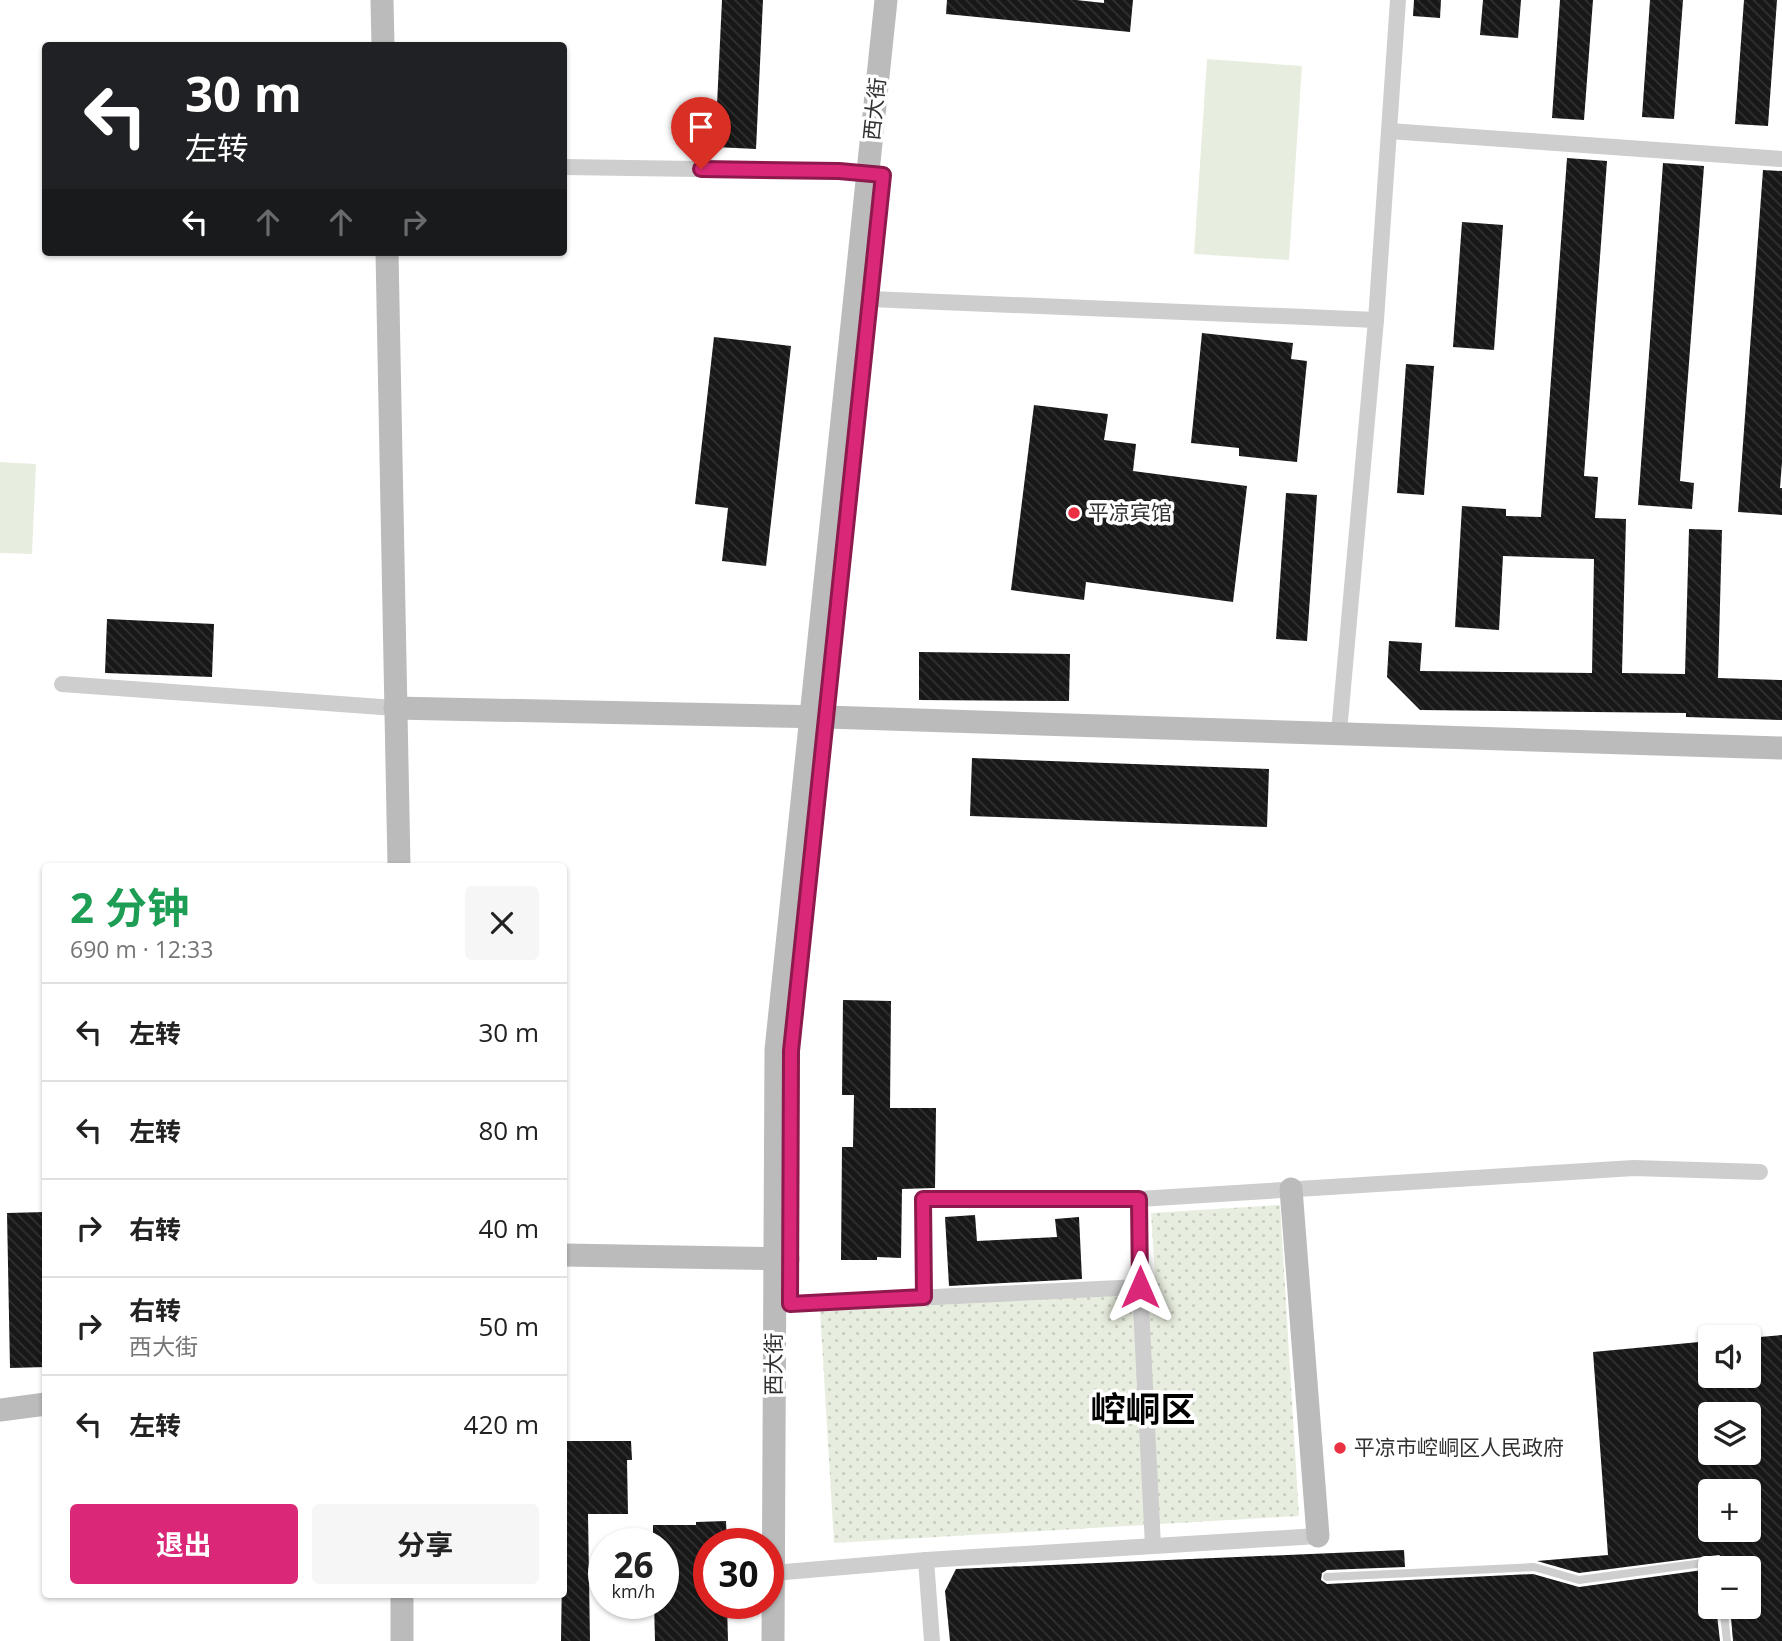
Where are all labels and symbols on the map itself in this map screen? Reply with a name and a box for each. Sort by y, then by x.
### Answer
street label: 西大街 [857,76,891,142]
pin [671,97,731,169]
place label: 平凉宾馆 [1088,498,1172,526]
marker: 平凉宾馆 [1066,505,1082,521]
position arrow [1103,1250,1177,1324]
street label: 西大街 [759,1333,787,1396]
district label: 崆峒区 [1090,1385,1196,1432]
place label: 平凉市崆峒区人民政府 [1354,1433,1564,1461]
marker: 平凉市崆峒区人民政府 [1332,1440,1348,1456]
speed limit sign: 30 [693,1528,784,1619]

